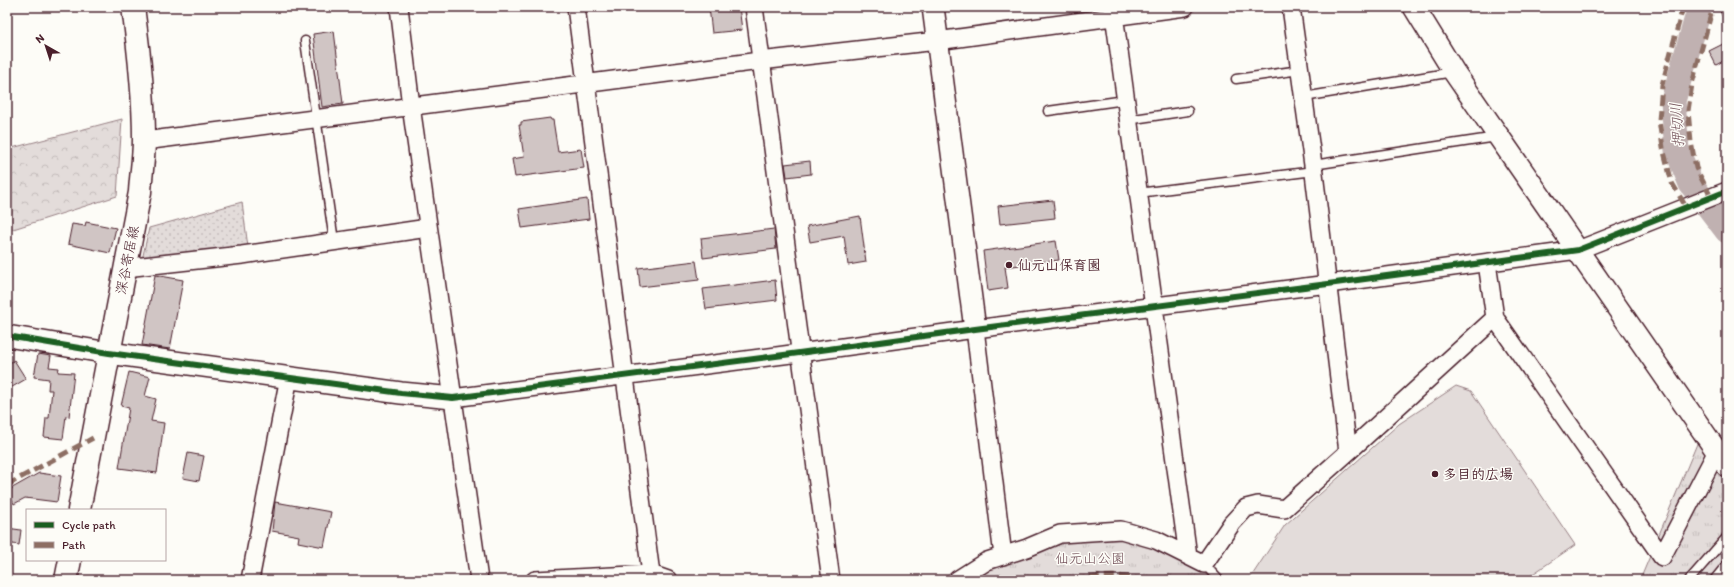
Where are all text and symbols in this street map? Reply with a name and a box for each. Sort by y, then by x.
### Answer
north arrow [26,26,66,66]
text: N [33,31,47,46]
water label: 押切川 [1666,102,1688,148]
street label: 深谷寄居線 [112,224,143,296]
place label: 仙元山保育園 [1017,257,1101,274]
marker: 仙元山保育園 [1004,260,1014,270]
place label: 多目的広場 [1443,466,1513,483]
marker: 多目的広場 [1430,469,1440,479]
legend [26,509,166,561]
text: Cycle path [62,518,116,532]
text: Path [62,538,85,552]
park label: 仙元山公園 [1055,550,1125,567]

